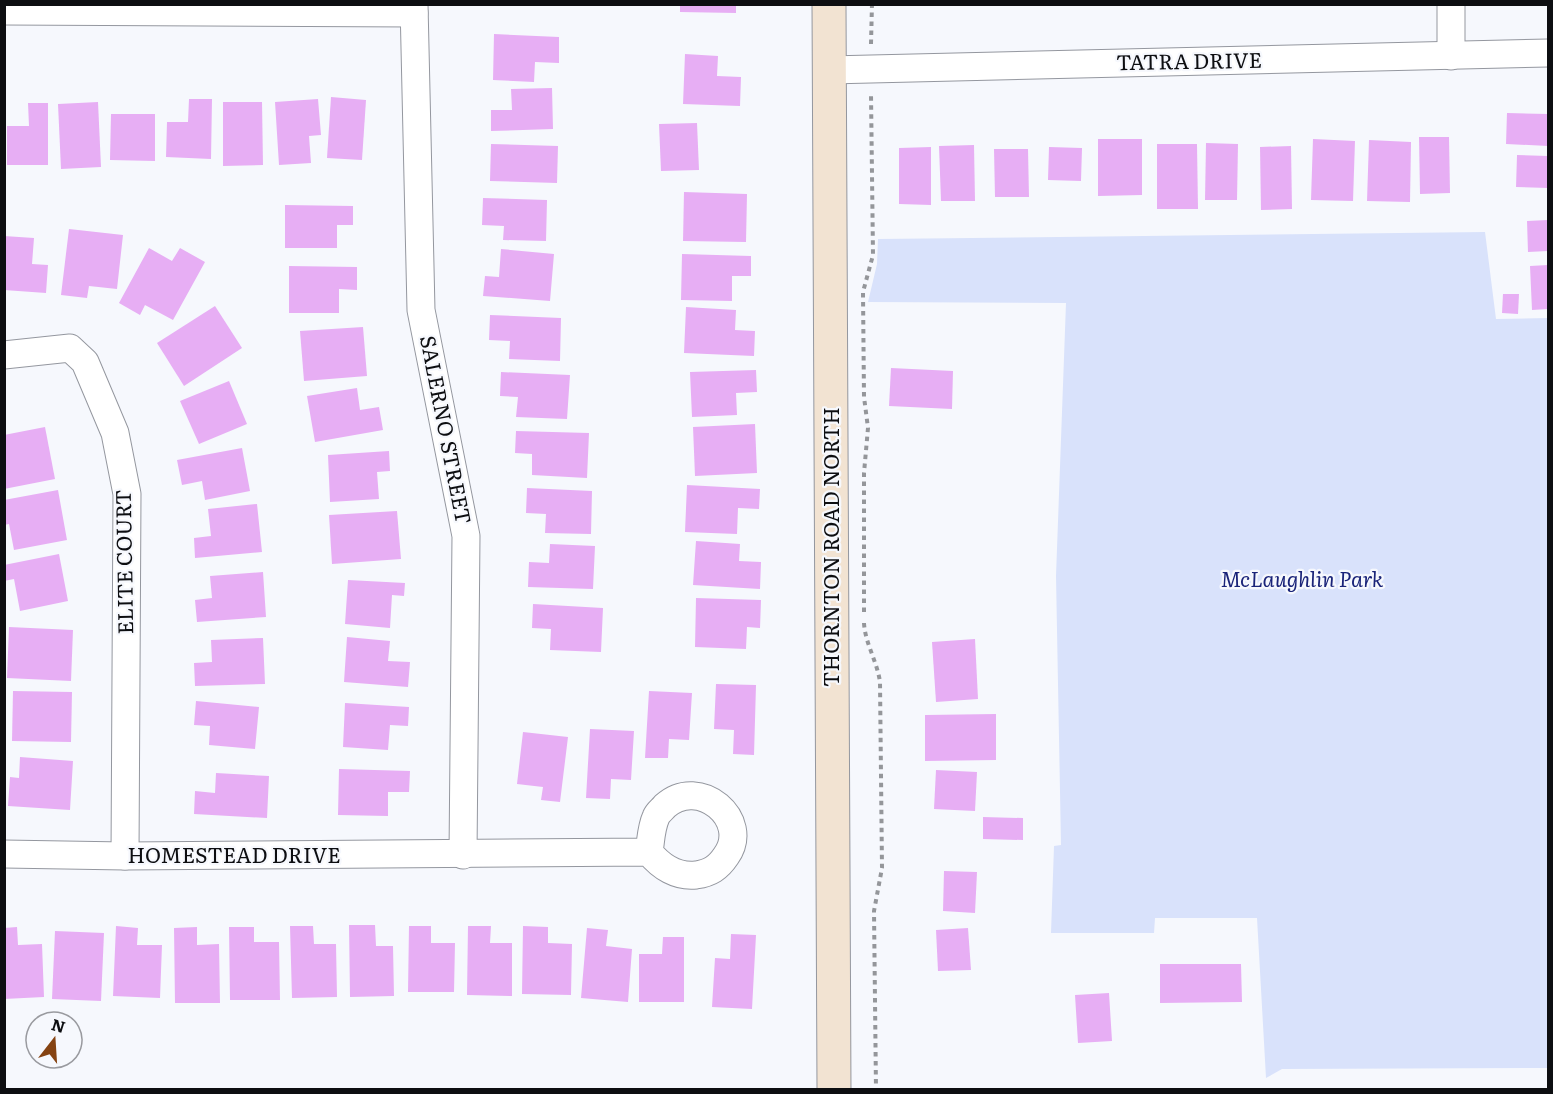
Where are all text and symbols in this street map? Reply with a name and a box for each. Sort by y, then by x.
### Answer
street label: TATRA DRIVE [1116,43,1262,76]
street label: SALERNO STREET [414,333,481,526]
street label: THORNTON ROAD NORTH [814,407,845,687]
street label: ELITE COURT [106,489,139,635]
park label: McLaughlin Park [1221,562,1384,593]
street label: HOMESTEAD DRIVE [127,838,341,869]
north arrow [24,1010,84,1070]
text: N [49,1011,69,1038]

